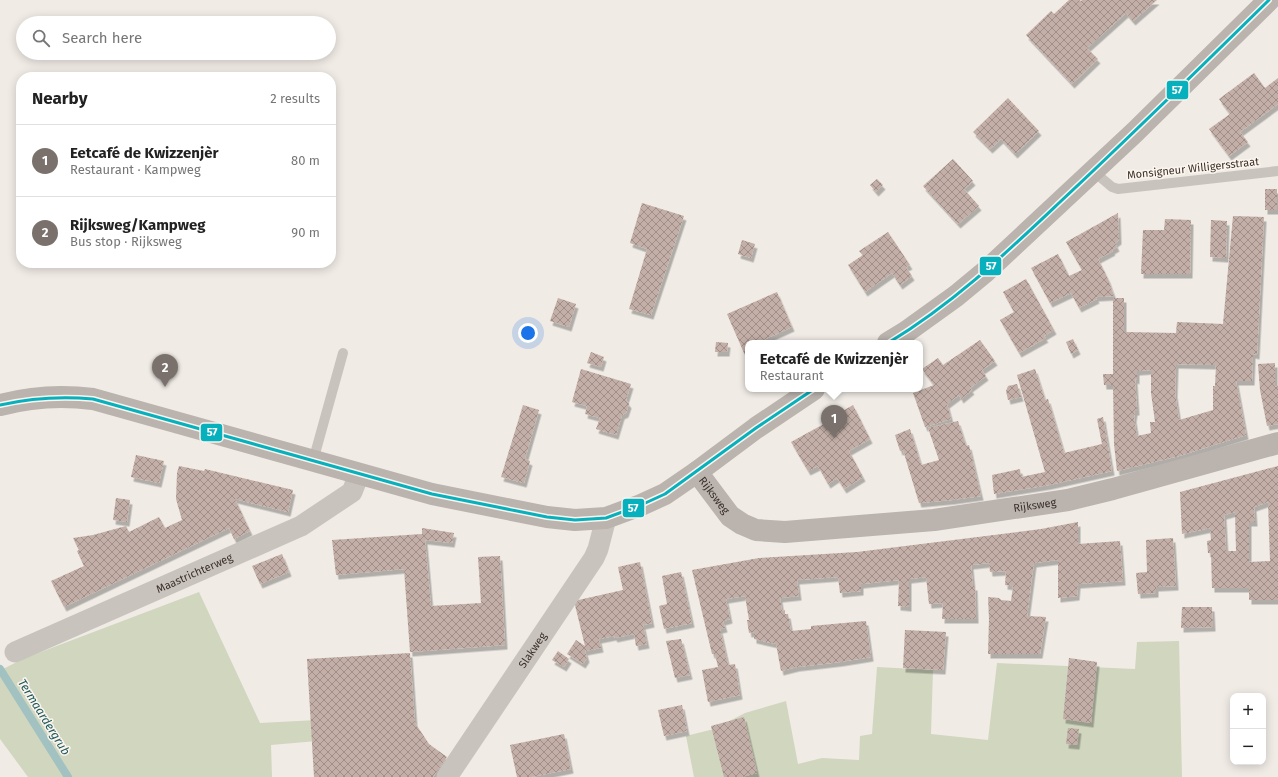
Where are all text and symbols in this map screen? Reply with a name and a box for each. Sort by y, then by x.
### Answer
search box [16,16,336,60]
icon: search [30,27,52,49]
text: Search here [62,29,142,47]
line badge: 57 [1166,80,1189,100]
text: 57 [1172,84,1182,97]
text: Nearby [32,88,87,109]
text: 2 results [270,91,320,106]
text: Eetcafé de Kwizzenjèr [70,144,218,162]
text: 1 [42,153,48,168]
text: 80 m [291,153,320,168]
street label: Monsigneur Willigersstraat [1126,155,1260,182]
text: Restaurant · Kampweg [70,162,201,177]
text: Rijksweg/Kampweg [70,216,206,234]
text: 2 [42,225,48,240]
text: 90 m [291,225,320,240]
text: Bus stop · Rijksweg [70,234,182,249]
line badge: 57 [979,256,1002,276]
text: 57 [986,260,996,273]
your location [518,323,538,343]
popup [745,340,923,392]
text: Eetcafé de Kwizzenjèr [760,350,908,368]
pin: 2 [152,354,178,387]
text: Restaurant [760,368,824,383]
pin: 1 [821,405,847,438]
line badge: 57 [200,423,223,442]
text: 57 [207,426,217,439]
street label: Rijksweg [696,474,732,517]
street label: Rijksweg [1012,496,1057,515]
line badge: 57 [622,498,645,518]
text: 57 [628,502,638,515]
street label: Maastrichterweg [154,551,235,596]
street label: Slakweg [516,630,549,671]
water label: Termaardergrub [15,676,73,758]
map controls [1230,693,1266,765]
button: + [1230,693,1266,729]
button: − [1230,729,1266,765]

